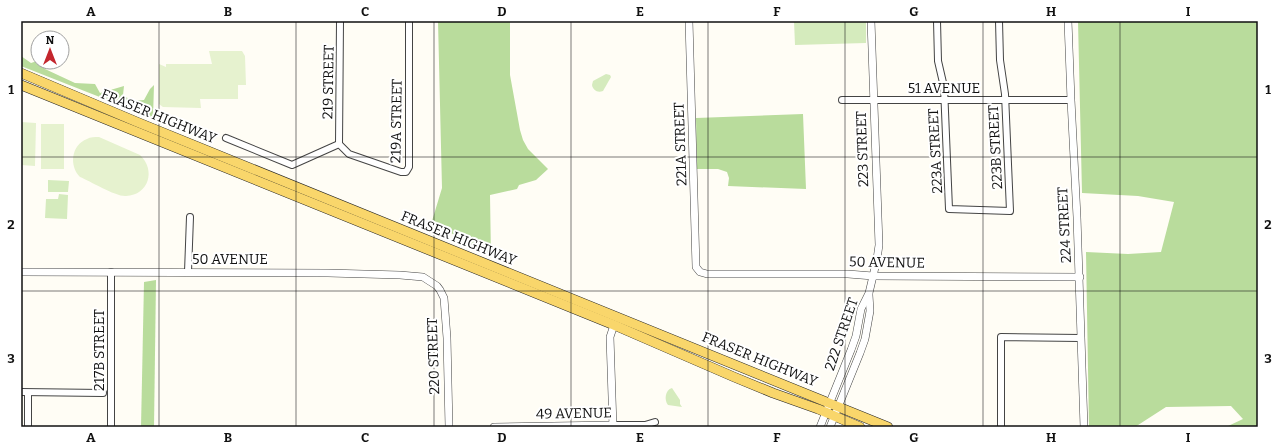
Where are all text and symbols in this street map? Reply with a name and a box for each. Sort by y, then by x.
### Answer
text: A [86,4,96,19]
text: B [224,4,232,19]
text: C [361,4,369,19]
text: D [497,4,507,19]
text: E [636,4,644,19]
text: F [773,4,781,19]
text: G [909,4,919,19]
text: H [1046,4,1056,19]
text: I [1186,4,1191,19]
north arrow [30,30,70,70]
text: N [46,34,55,47]
street label: 219 STREET [319,45,338,119]
street label: 219A STREET [387,79,406,163]
street label: 51 AVENUE [908,80,980,97]
text: 1 [8,82,14,97]
text: 1 [1265,82,1271,97]
street label: FRASER HIGHWAY [99,86,219,147]
street label: 221A STREET [671,102,690,186]
street label: 223B STREET [985,104,1006,190]
street label: 223A STREET [925,108,946,194]
street label: 223 STREET [853,111,872,187]
street label: 224 STREET [1054,186,1075,263]
street label: FRASER HIGHWAY [399,208,519,269]
text: 2 [7,217,15,232]
text: 2 [1264,217,1272,232]
street label: 50 AVENUE [192,251,268,268]
street label: 50 AVENUE [849,253,925,272]
street label: 222 STREET [821,296,862,373]
street label: 217B STREET [91,309,108,391]
street label: 220 STREET [424,317,443,395]
street label: FRASER HIGHWAY [700,329,820,390]
text: 3 [7,351,15,366]
text: 3 [1264,351,1272,366]
street label: 49 AVENUE [536,404,612,423]
text: A [86,430,96,445]
text: B [224,430,232,445]
text: C [361,430,369,445]
text: D [497,430,507,445]
text: E [636,430,644,445]
text: F [773,430,781,445]
text: G [909,430,919,445]
text: H [1046,430,1056,445]
text: I [1186,430,1191,445]

